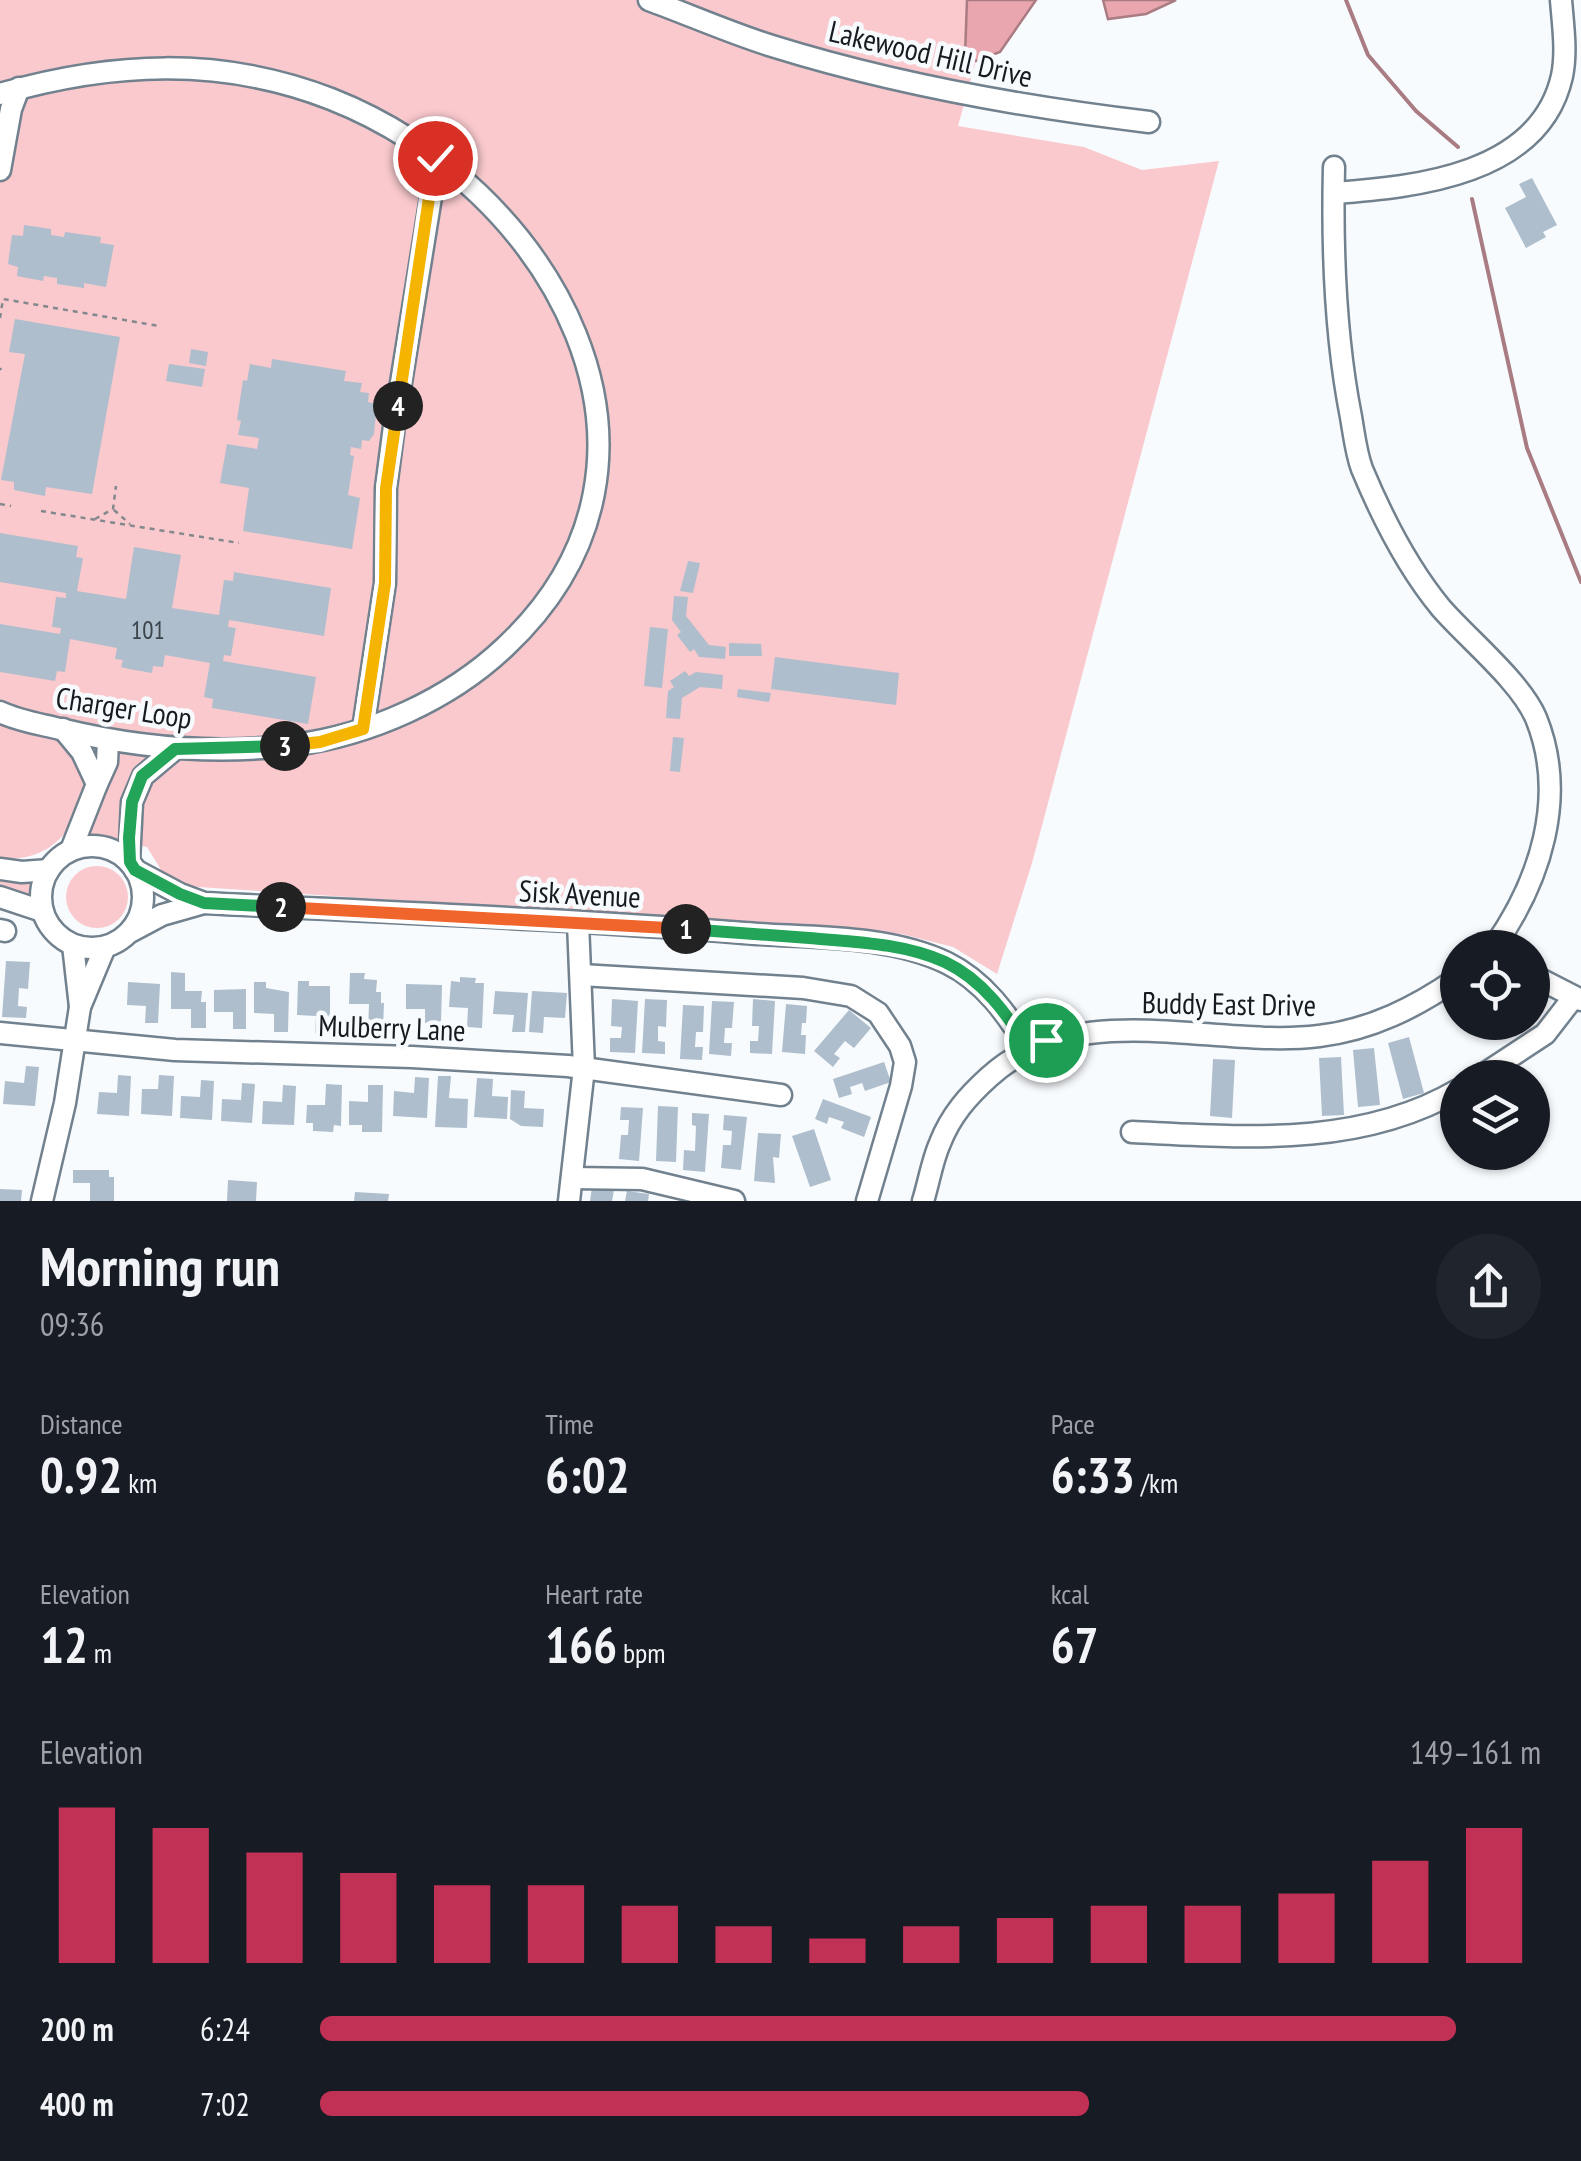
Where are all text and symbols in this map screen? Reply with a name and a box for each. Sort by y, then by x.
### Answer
street label: Lakewood Hill Drive [825,11,1037,95]
pin [393,116,478,201]
icon: check [408,131,463,186]
pin: 4 [373,381,423,431]
text: 4 [391,387,405,424]
house number: 101 [131,614,165,646]
street label: Charger Loop [53,677,195,737]
pin: 3 [260,721,310,771]
text: 3 [278,727,292,764]
street label: Sisk Avenue [518,870,642,916]
pin: 2 [256,882,306,932]
text: 2 [274,888,288,925]
pin: 1 [661,904,711,954]
text: 1 [679,910,693,947]
map controls [1440,930,1550,1170]
button: locate [1440,930,1550,1040]
street label: Buddy East Drive [1142,982,1316,1024]
pin [1004,998,1089,1083]
street label: Mulberry Lane [318,1005,466,1049]
icon: arrive [1019,1013,1074,1068]
button: layers [1440,1060,1550,1170]
text: Morning run [40,1230,280,1301]
button: share [1436,1234,1541,1339]
text: 09:36 [40,1303,104,1345]
text: Distance [40,1405,123,1442]
text: Time [545,1405,594,1442]
text: Pace [1051,1405,1095,1442]
text: 0.92 [40,1442,122,1507]
text: 6:02 [545,1442,630,1507]
text: 6:33 [1051,1442,1135,1507]
text: km [122,1464,157,1501]
text: /km [1135,1464,1178,1501]
text: Elevation [40,1575,130,1612]
text: Heart rate [545,1575,643,1612]
text: kcal [1051,1575,1089,1612]
text: 12 [40,1612,88,1677]
text: 166 [545,1612,617,1677]
text: 67 [1051,1612,1098,1677]
text: m [88,1634,112,1671]
text: bpm [617,1634,666,1671]
text: Elevation [40,1731,143,1773]
text: 149–161 m [1410,1731,1541,1773]
text: 200 m [40,2008,114,2050]
text: 6:24 [200,2008,250,2050]
text: 400 m [40,2083,114,2125]
text: 7:02 [200,2083,250,2125]

